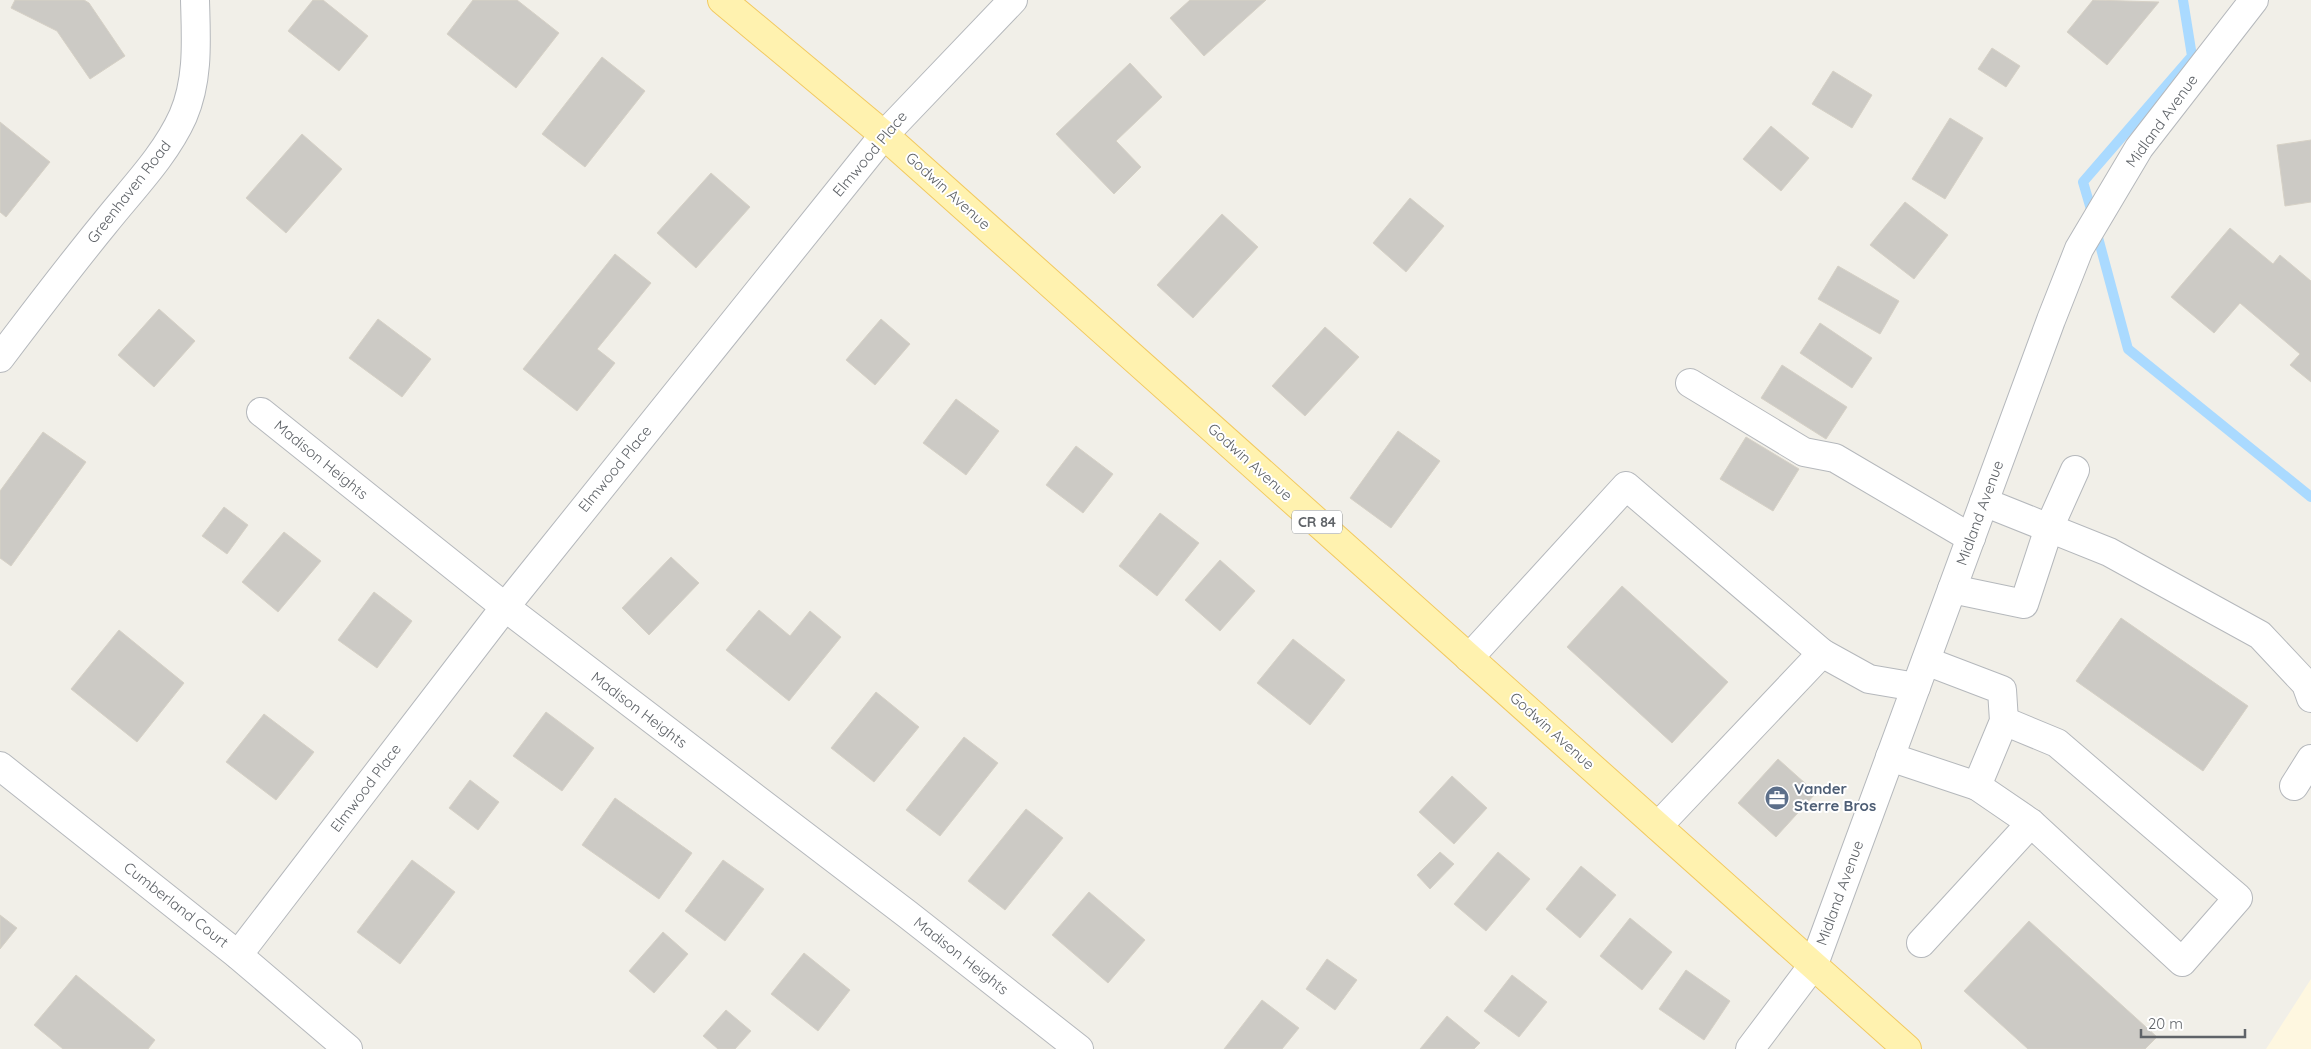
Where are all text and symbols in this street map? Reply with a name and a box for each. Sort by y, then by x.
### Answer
street label: Midland Avenue [2121,70,2202,171]
street label: Elmwood Place [828,107,911,200]
street label: Greenhaven Road [83,136,175,247]
street label: Godwin Avenue [902,148,995,234]
street label: Madison Heights [270,416,372,503]
street label: Godwin Avenue [1204,419,1297,505]
street label: Elmwood Place [574,422,655,516]
street label: Midland Avenue [1952,458,2007,568]
road number: CR 84 [1292,511,1342,534]
street label: Madison Heights [587,667,691,752]
street label: Godwin Avenue [1506,688,1599,774]
street label: Elmwood Place [326,740,405,836]
place label: Vander Sterre Bros [1794,779,1876,815]
office icon: Vander Sterre Bros [1764,785,1790,811]
street label: Midland Avenue [1812,838,1867,948]
street label: Cumberland Court [120,858,233,951]
street label: Madison Heights [910,913,1013,999]
scale bar [2141,1006,2245,1038]
text: 20 m [2148,1014,2183,1033]

